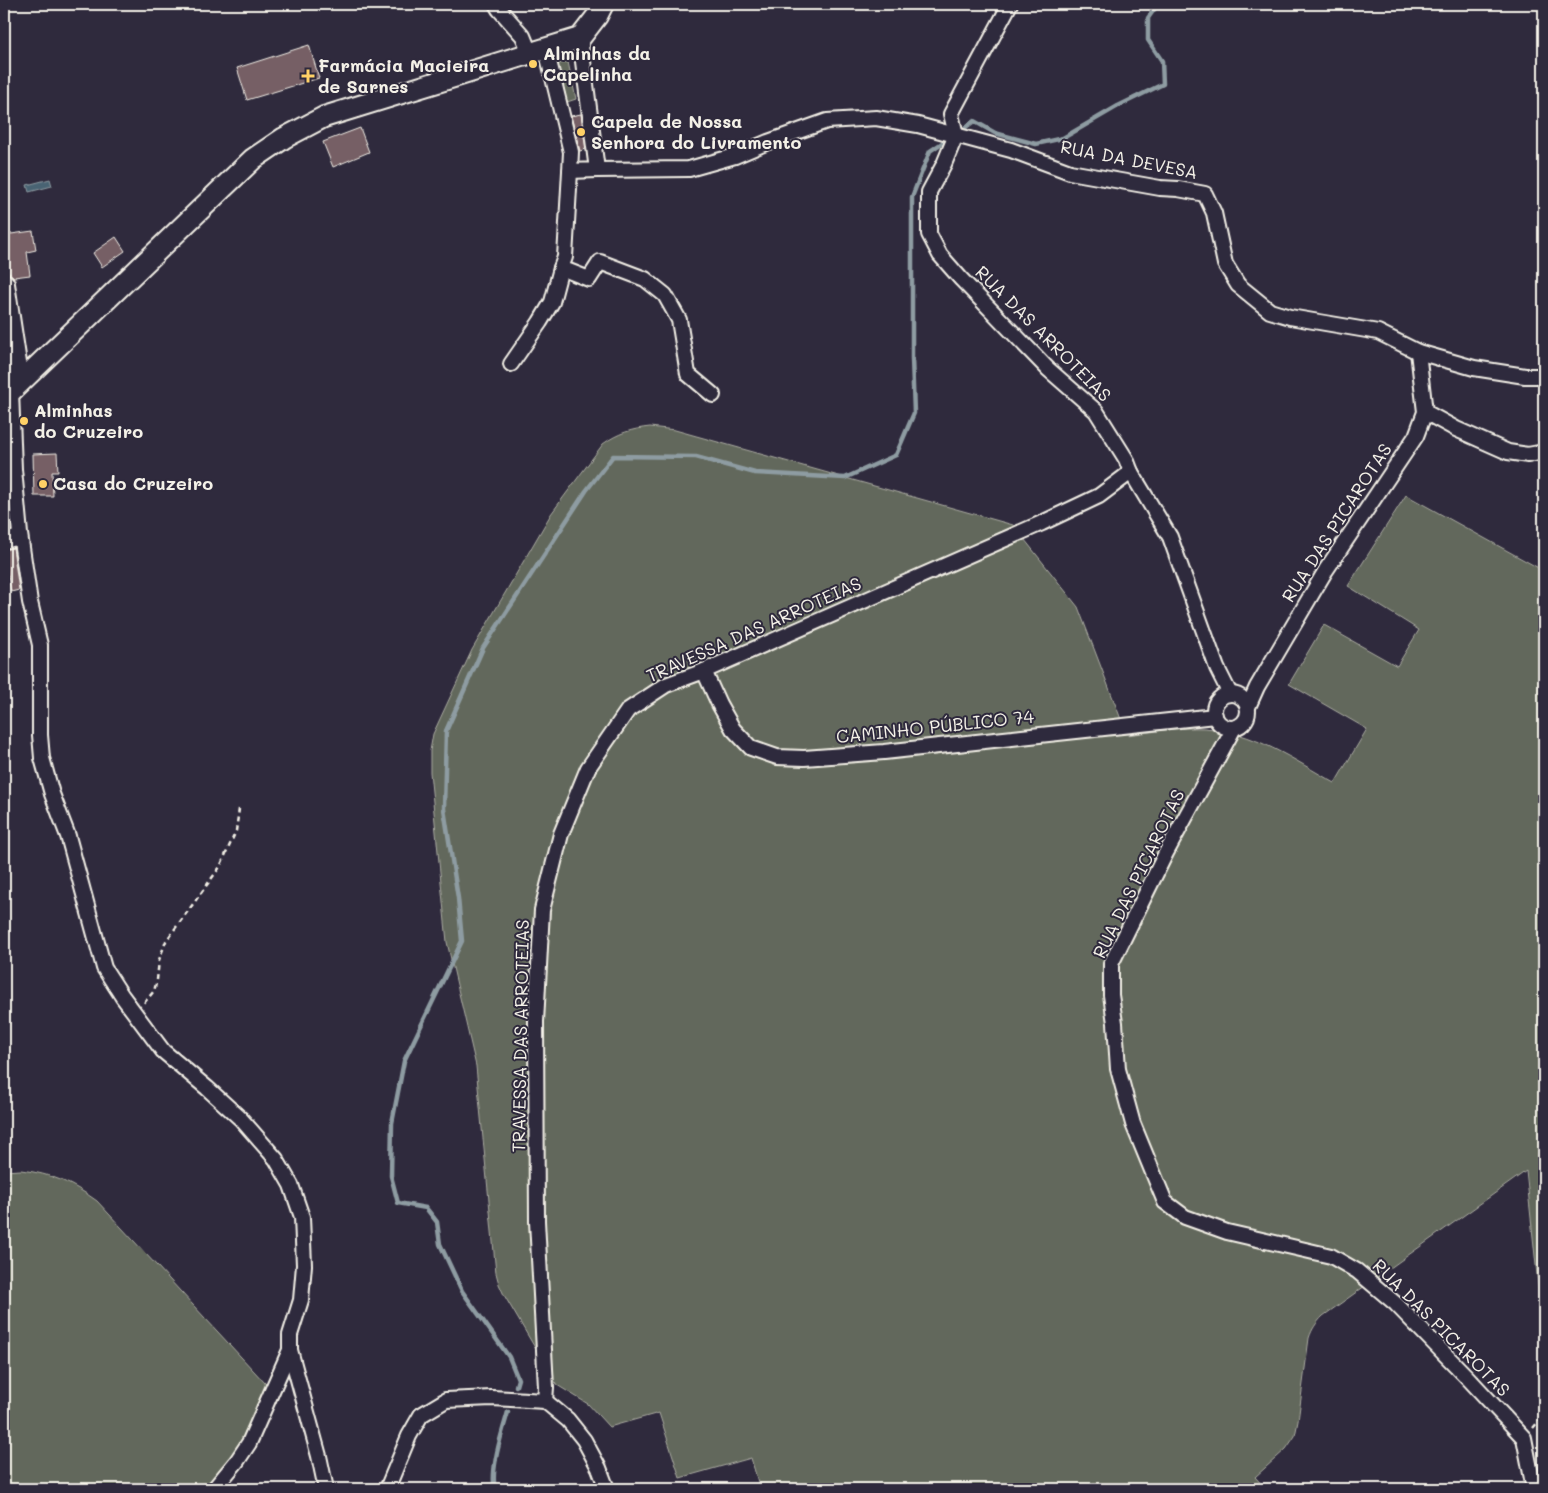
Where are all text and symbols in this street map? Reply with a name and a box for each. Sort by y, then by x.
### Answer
place label: Alminhas da Capelinha [543,41,651,86]
place label: Farmácia Macieira de Sarnes [318,53,489,98]
marker: Alminhas da Capelinha [527,58,539,70]
marker: Farmácia Macieira de Sarnes [302,70,314,82]
place label: Capela de Nossa Senhora do Livramento [591,109,801,154]
marker: Capela de Nossa Senhora do Livramento [575,126,587,138]
street label: RUA DA DEVESA [1058,134,1200,184]
street label: RUA DAS ARROTEIAS [970,260,1117,407]
place label: Alminhas do Cruzeiro [34,398,143,443]
marker: Alminhas do Cruzeiro [18,415,30,427]
street label: RUA DAS PICAROTAS [1276,438,1397,607]
place label: Casa do Cruzeiro [53,471,213,495]
marker: Casa do Cruzeiro [37,478,49,490]
street label: TRAVESSA DAS ARROTEIAS [642,571,865,687]
street label: CAMINHO PÚBLICO 74 [835,704,1035,748]
street label: RUA DAS PICAROTAS [1087,785,1189,962]
street label: TRAVESSA DAS ARROTEIAS [506,919,534,1153]
street label: RUA DAS PICAROTAS [1368,1253,1516,1401]

